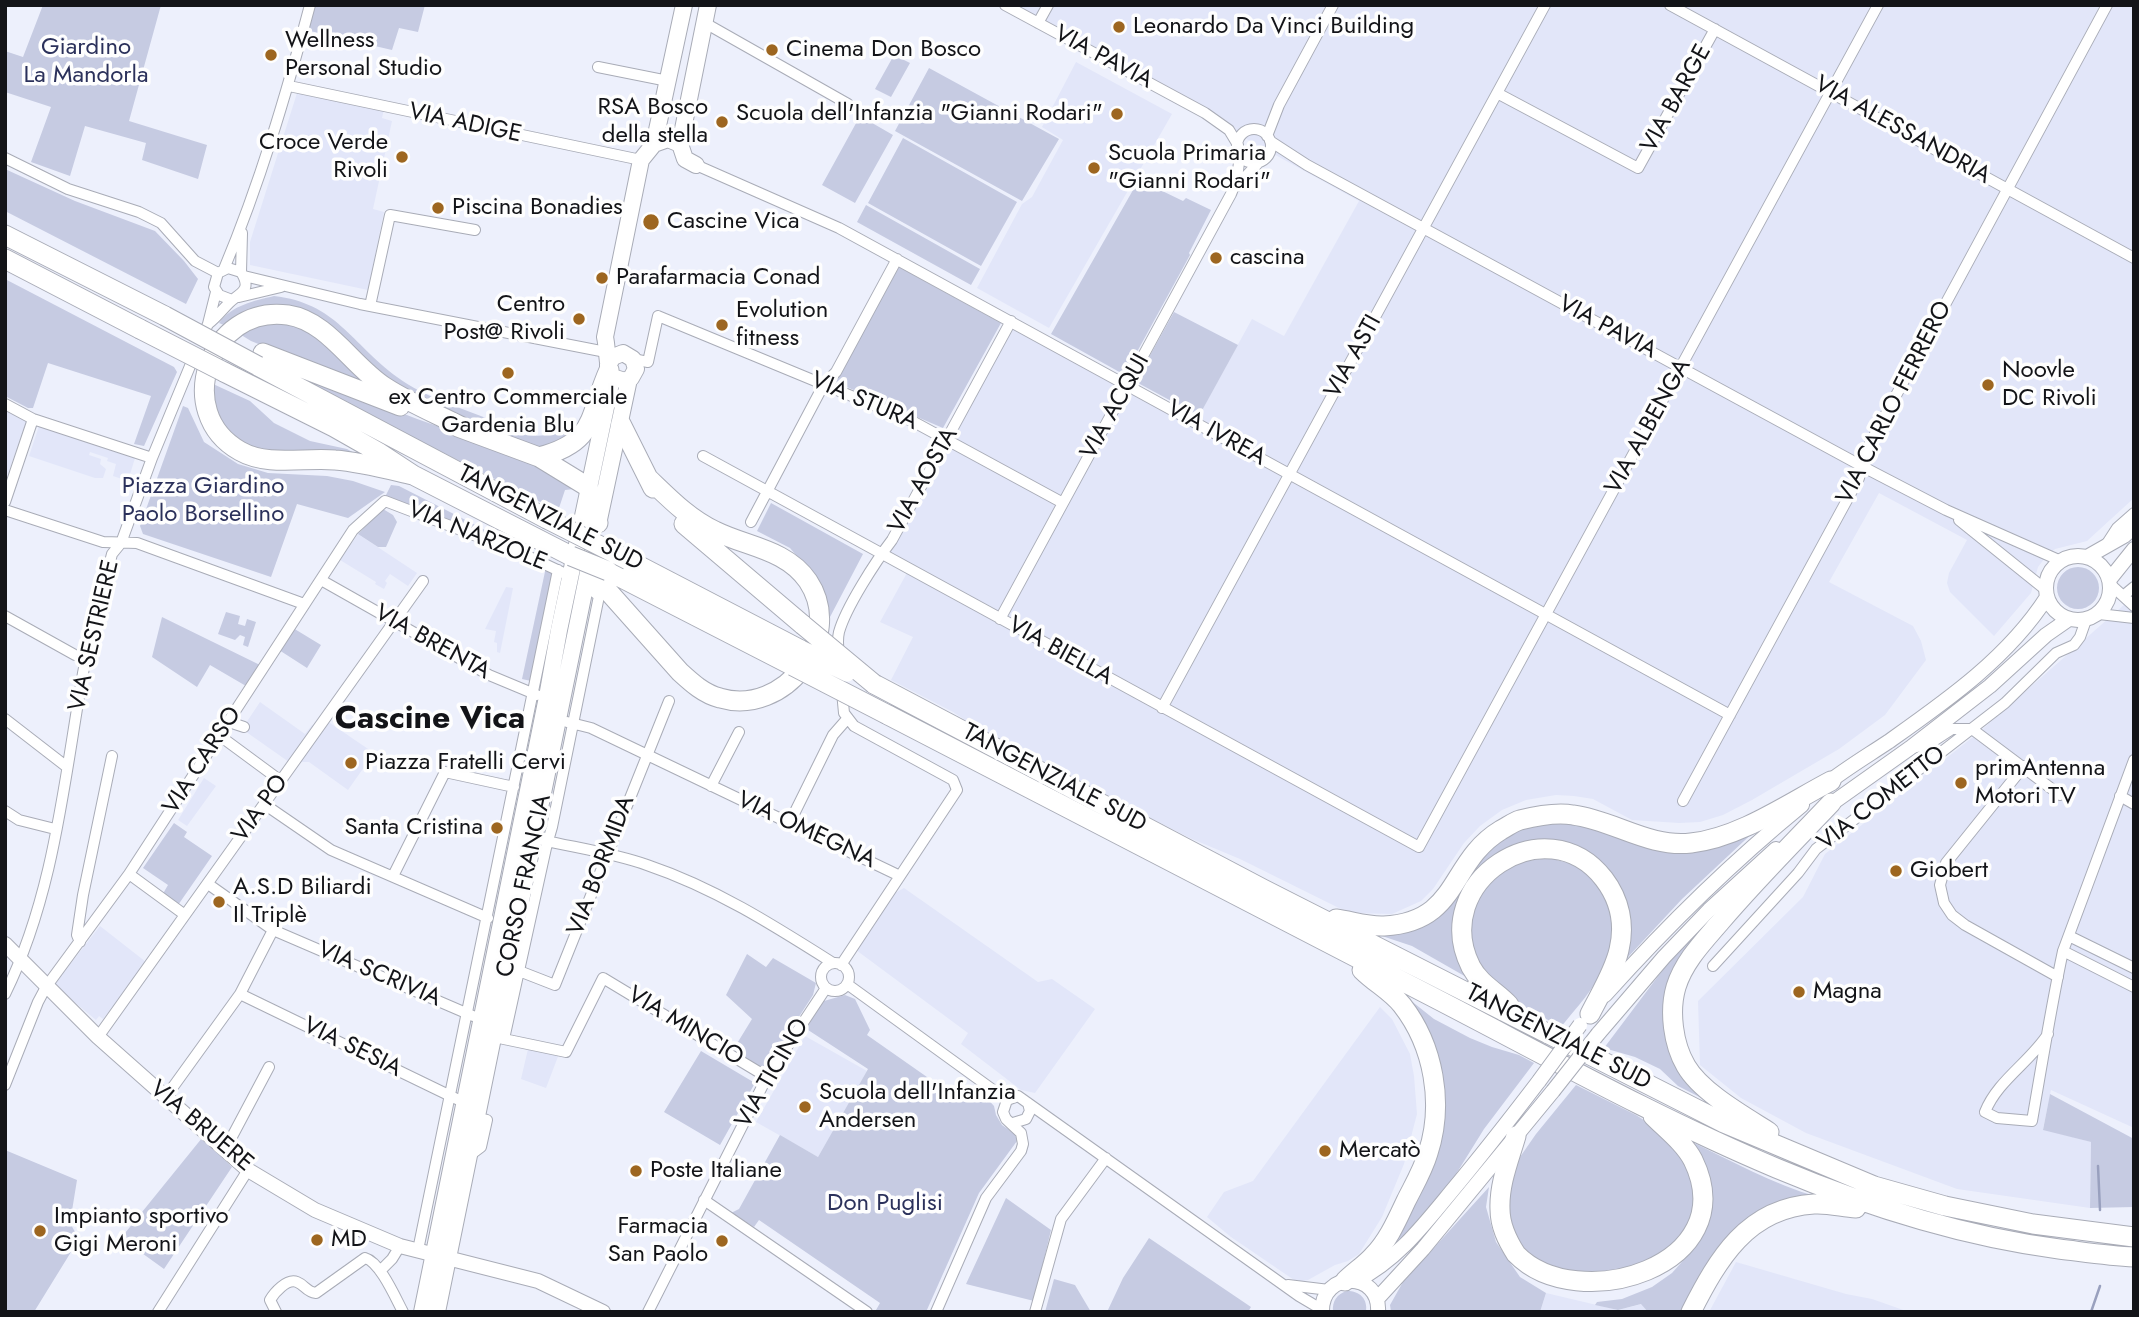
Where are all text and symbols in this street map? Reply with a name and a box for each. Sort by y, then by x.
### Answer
place label: Leonardo Da Vinci Building [1133,13,1414,41]
marker: Leonardo Da Vinci Building [1111,19,1127,35]
street label: VIA PAVIA [1049,20,1157,96]
place label: Wellness Personal Studio [285,27,442,83]
park label: Giardino La Mandorla [23,34,149,90]
place label: Cinema Don Bosco [786,36,981,64]
street label: VIA BARGE [1636,40,1718,158]
marker: Cinema Don Bosco [764,42,780,58]
marker: Wellness Personal Studio [263,47,279,63]
street label: VIA ALESSANDRIA [1809,71,1995,191]
place label: RSA Bosco della stella [598,94,708,150]
street label: VIA ADIGE [406,98,524,150]
place label: Scuola dell'Infanzia "Gianni Rodari" [736,100,1103,128]
marker: Scuola dell'Infanzia "Gianni Rodari" [1109,106,1125,122]
marker: RSA Bosco della stella [714,114,730,130]
place label: Croce Verde Rivoli [259,129,388,185]
place label: Scuola Primaria "Gianni Rodari" [1108,140,1271,196]
marker: Croce Verde Rivoli [394,149,410,165]
marker: Scuola Primaria "Gianni Rodari" [1086,160,1102,176]
place label: Piscina Bonadies [452,194,623,222]
marker: Piscina Bonadies [430,200,446,216]
place label: Cascine Vica [667,208,800,236]
marker: Cascine Vica [641,212,661,232]
place label: cascina [1230,244,1305,272]
marker: cascina [1208,250,1224,266]
place label: Parafarmacia Conad [616,264,820,292]
marker: Parafarmacia Conad [594,270,610,286]
street label: VIA PAVIA [1553,290,1661,366]
place label: Centro Post@ Rivoli [444,291,565,347]
place label: Evolution fitness [736,297,828,353]
street label: VIA CARLO FERRERO [1831,297,1959,509]
street label: VIA ASTI [1319,310,1389,404]
marker: Centro Post@ Rivoli [571,311,587,327]
marker: Evolution fitness [714,317,730,333]
street label: VIA ACQUI [1075,349,1157,465]
street label: VIA ALBENGA [1600,354,1698,500]
place label: Noovle DC Rivoli [2002,357,2097,413]
marker: ex Centro Commerciale Gardenia Blu [500,365,516,381]
street label: VIA STURA [806,367,922,437]
marker: Noovle DC Rivoli [1980,377,1996,393]
place label: ex Centro Commerciale Gardenia Blu [389,384,627,440]
street label: VIA IVREA [1161,395,1271,473]
street label: VIA AOSTA [883,423,965,539]
street label: TANGENZIALE SUD [453,460,647,578]
park label: Piazza Giardino Paolo Borsellino [122,473,284,529]
street label: VIA NARZOLE [403,496,551,578]
street label: VIA SESTRIERE [64,557,126,715]
street label: VIA BRENTA [369,599,495,687]
street label: VIA BIELLA [1003,611,1117,693]
district label: Cascine Vica [335,701,525,739]
street label: VIA CARSO [158,702,248,820]
street label: TANGENZIALE SUD [957,718,1151,840]
street label: VIA COMETTO [1813,740,1951,858]
place label: Piazza Fratelli Cervi [365,749,566,777]
marker: Piazza Fratelli Cervi [343,755,359,771]
place label: primAntenna Motori TV [1975,755,2105,811]
street label: VIA PO [227,769,295,849]
marker: primAntenna Motori TV [1953,775,1969,791]
street label: VIA OMEGNA [732,786,880,876]
street label: CORSO FRANCIA [492,792,558,980]
street label: VIA BORMIDA [562,792,642,940]
place label: Santa Cristina [344,814,483,842]
marker: Santa Cristina [489,820,505,836]
place label: Giobert [1910,857,1988,885]
marker: Giobert [1888,863,1904,879]
place label: A.S.D Biliardi Il Triplè [233,874,372,930]
marker: A.S.D Biliardi Il Triplè [211,894,227,910]
street label: VIA SCRIVIA [313,936,445,1014]
place label: Magna [1813,978,1882,1006]
street label: TANGENZIALE SUD [1461,979,1655,1097]
street label: VIA MINCIO [622,981,748,1073]
marker: Magna [1791,984,1807,1000]
street label: VIA SESIA [298,1012,406,1084]
street label: VIA TICINO [730,1014,816,1134]
street label: VIA BRUERE [143,1075,259,1179]
place label: Scuola dell'Infanzia Andersen [819,1079,1016,1135]
marker: Scuola dell'Infanzia Andersen [797,1099,813,1115]
place label: Mercatò [1339,1137,1421,1165]
marker: Mercatò [1317,1143,1333,1159]
place label: Poste Italiane [650,1157,782,1185]
marker: Poste Italiane [628,1163,644,1179]
park label: Don Puglisi [827,1190,943,1218]
place label: Impianto sportivo Gigi Meroni [54,1203,229,1259]
place label: Farmacia San Paolo [608,1213,708,1269]
marker: Impianto sportivo Gigi Meroni [32,1223,48,1239]
place label: MD [331,1226,367,1254]
marker: MD [309,1232,325,1248]
marker: Farmacia San Paolo [714,1233,730,1249]

